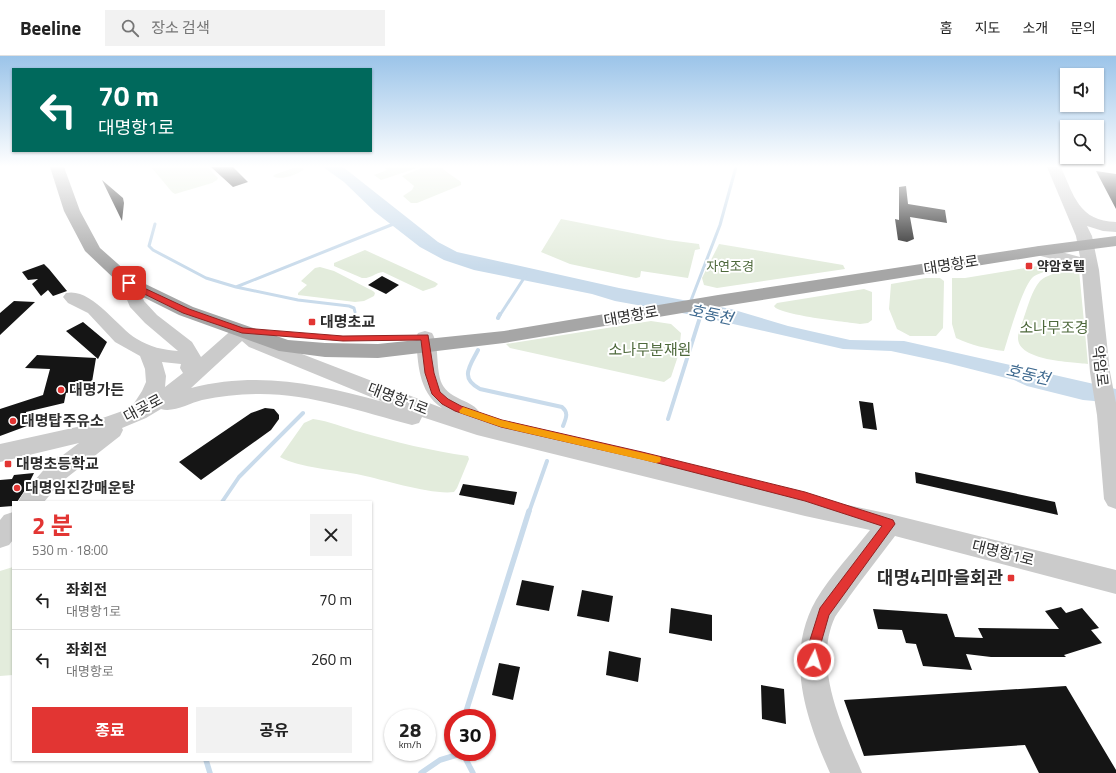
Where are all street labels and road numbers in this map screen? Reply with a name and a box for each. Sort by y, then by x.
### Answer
street label: 대명항로 [922,249,980,280]
street label: 대명항로 [602,299,660,332]
street label: 약암로 [1087,344,1114,388]
street label: 대명항1로 [364,376,432,421]
street label: 대곶로 [119,388,166,427]
street label: 대명항1로 [969,534,1037,571]

